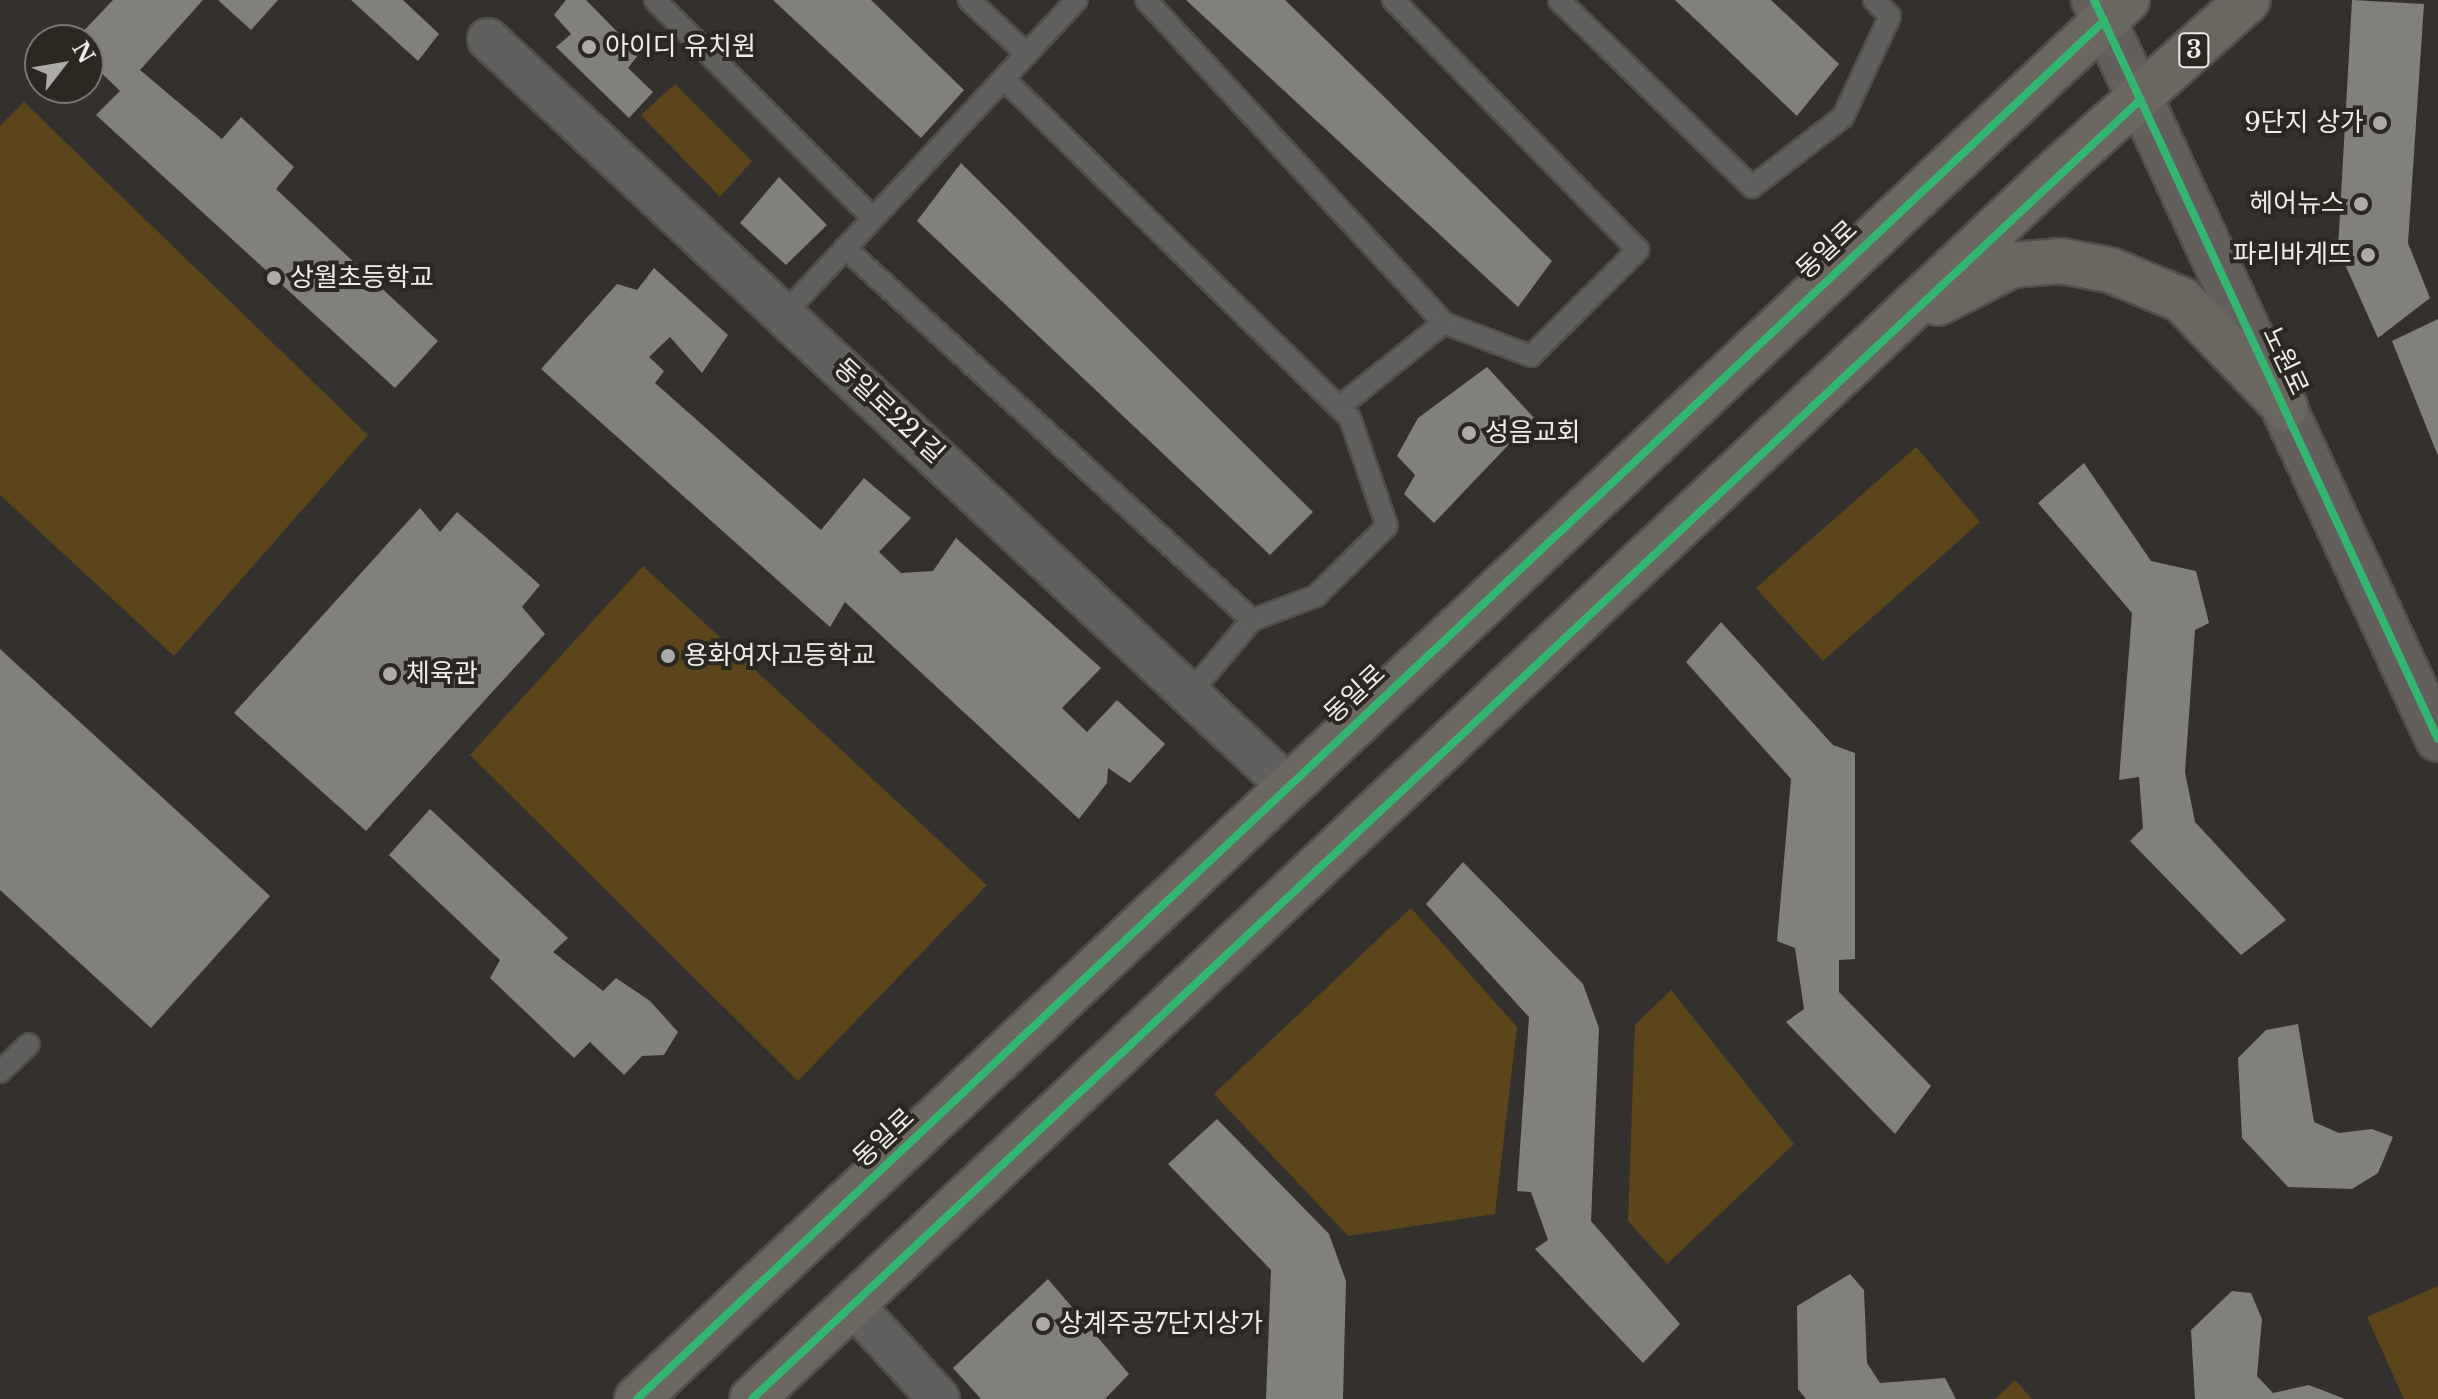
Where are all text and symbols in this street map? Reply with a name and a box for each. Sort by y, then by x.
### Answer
north arrow [24,24,104,104]
road number: 3 [2178,30,2210,70]
place label: 아이디 유치원 [605,31,756,63]
text: N [66,37,100,68]
marker: 아이디 유치원 [580,38,598,56]
place label: 9단지 상가 [2244,107,2364,139]
marker: 9단지 상가 [2371,114,2389,132]
place label: 헤어뉴스 [2249,188,2345,220]
marker: 헤어뉴스 [2352,195,2370,213]
street label: 동일로 [1790,214,1864,286]
place label: 파리바게뜨 [2232,239,2352,271]
marker: 파리바게뜨 [2359,246,2377,264]
place label: 상월초등학교 [290,262,434,294]
marker: 상월초등학교 [265,269,283,287]
street label: 노원로 [2256,322,2314,400]
street label: 동일로221길 [827,352,951,470]
place label: 성음교회 [1485,417,1581,449]
marker: 성음교회 [1460,424,1478,442]
place label: 용화여자고등학교 [684,640,875,672]
marker: 용화여자고등학교 [659,647,677,665]
place label: 체육관 [406,658,478,690]
street label: 동일로 [1318,658,1392,730]
marker: 체육관 [381,665,399,683]
street label: 동일로 [847,1102,921,1174]
place label: 상계주공7단지상가 [1059,1308,1263,1340]
marker: 상계주공7단지상가 [1034,1315,1052,1333]

